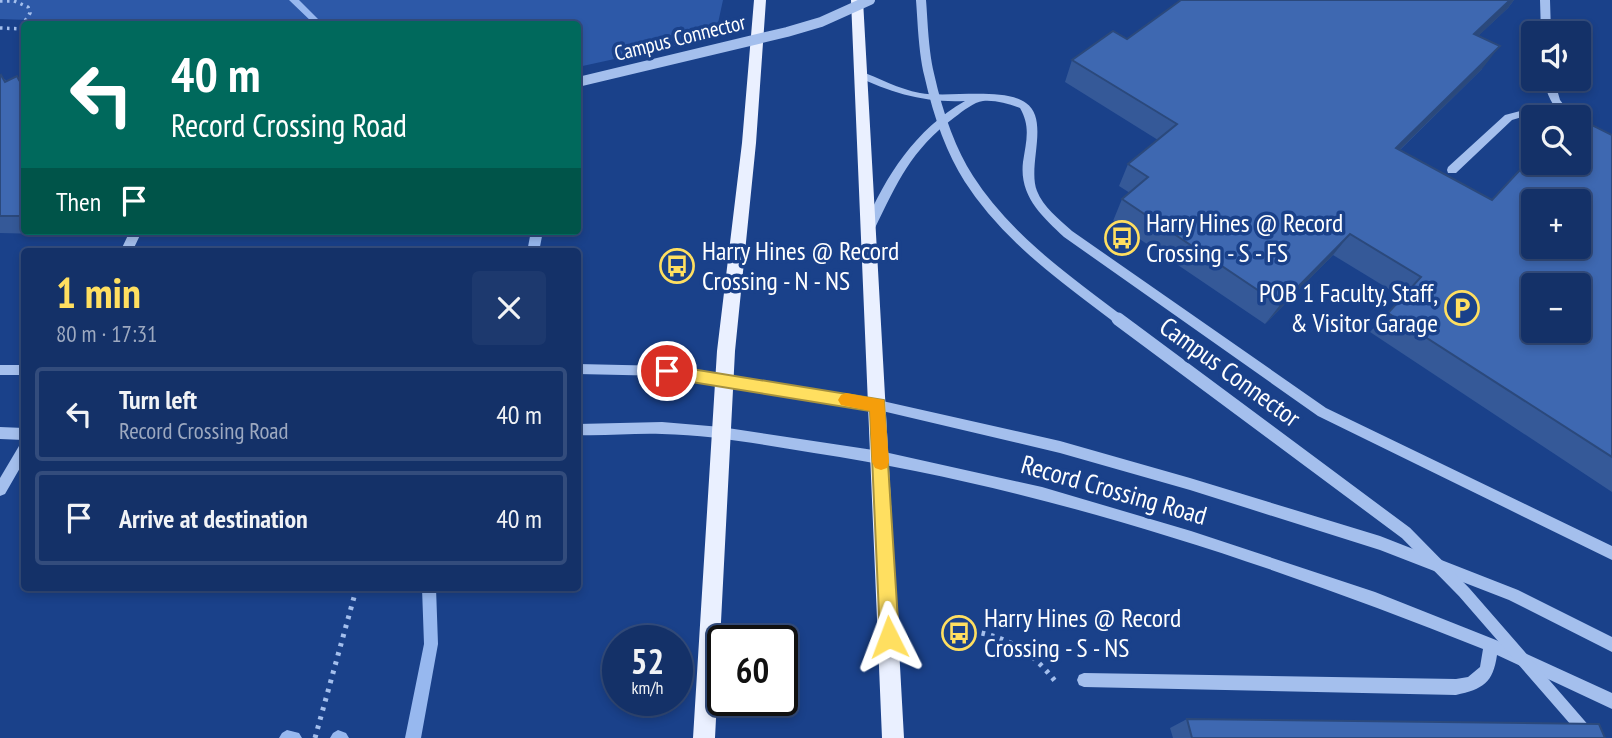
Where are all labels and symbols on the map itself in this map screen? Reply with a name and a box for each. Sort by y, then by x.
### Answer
street label: Campus Connector [612,8,748,67]
place label: Harry Hines @ Record Crossing - S - FS [1146,206,1343,269]
bus stop icon: Harry Hines @ Record Crossing - S - FS [1103,219,1141,257]
place label: Harry Hines @ Record Crossing - N - NS [702,234,899,297]
bus stop icon: Harry Hines @ Record Crossing - N - NS [658,247,696,285]
place label: POB 1 Faculty, Staff, & Visitor Garage [1259,276,1438,339]
parking icon: POB 1 Faculty, Staff, & Visitor Garage [1443,289,1481,327]
street label: Campus Connector [1153,309,1307,434]
pin [637,341,697,401]
street label: Record Crossing Road [1017,447,1211,532]
position arrow [852,600,926,674]
place label: Harry Hines @ Record Crossing - S - NS [984,601,1181,664]
bus stop icon: Harry Hines @ Record Crossing - S - NS [940,614,978,652]
speed limit sign: 60 [707,625,798,716]

